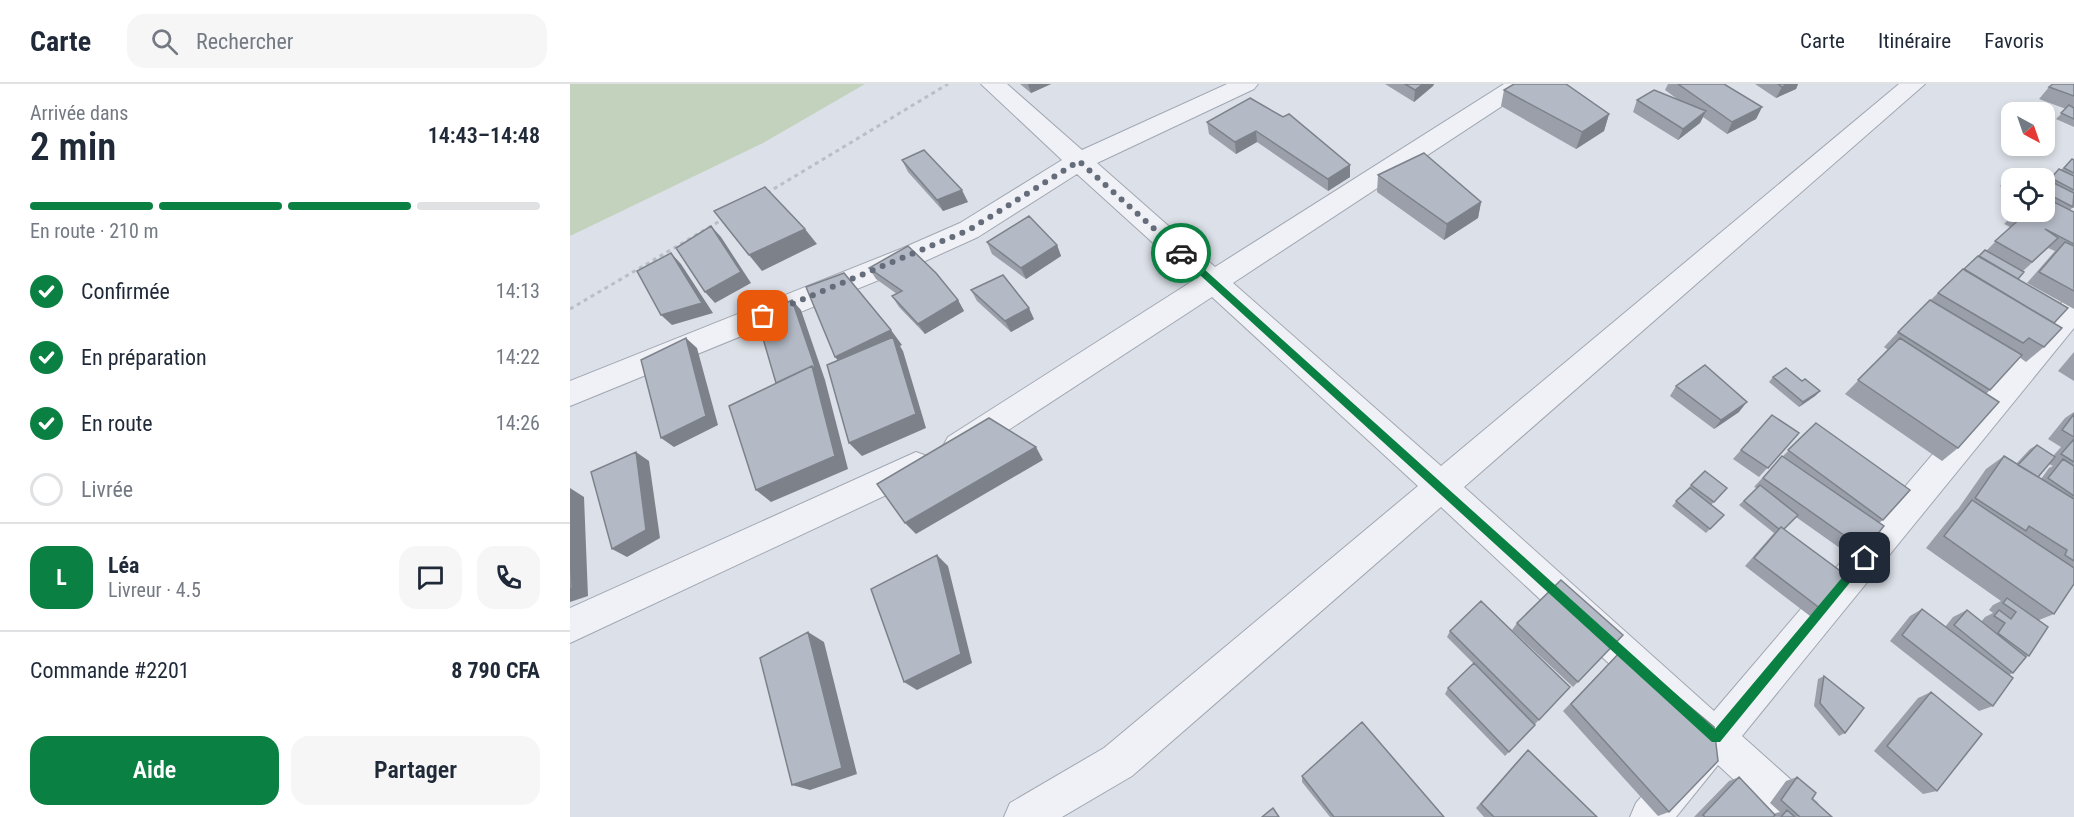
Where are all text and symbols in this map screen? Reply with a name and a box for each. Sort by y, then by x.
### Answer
search box [127,14,547,68]
text: Carte [30,25,91,58]
icon: search [148,25,181,58]
text: Rechercher [196,29,293,54]
text: Carte [1800,29,1845,53]
text: Itinéraire [1878,29,1951,53]
text: Favoris [1984,29,2044,53]
text: Arrivée dans [30,101,128,125]
north arrow [2001,102,2055,156]
map controls [2001,102,2055,222]
text: 14:43–14:48 [428,123,540,148]
text: 2 min [30,124,116,170]
button: locate [2001,168,2055,222]
text: En route · 210 m [30,219,158,243]
courier [1151,223,1211,283]
icon: car [1165,237,1198,270]
icon: check [30,275,63,308]
text: Confirmée [81,279,170,304]
text: 14:13 [496,279,540,303]
pin [737,290,788,341]
icon: bag [746,299,779,332]
icon: check [30,341,63,374]
text: En préparation [81,345,207,370]
text: 14:22 [496,345,540,369]
icon: check [30,407,63,440]
text: En route [81,411,153,436]
text: 14:26 [496,411,540,435]
text: Livrée [81,477,133,502]
pin [1839,532,1890,583]
icon: home [1848,541,1881,574]
button: chat [399,546,462,609]
button: phone [477,546,540,609]
text: Léa [108,553,139,578]
text: L [56,565,67,590]
text: Livreur · 4.5 [108,578,201,602]
text: Commande #2201 [30,658,190,683]
text: 8 790 CFA [451,658,540,683]
button: Aide [30,736,279,805]
button: Partager [291,736,540,805]

